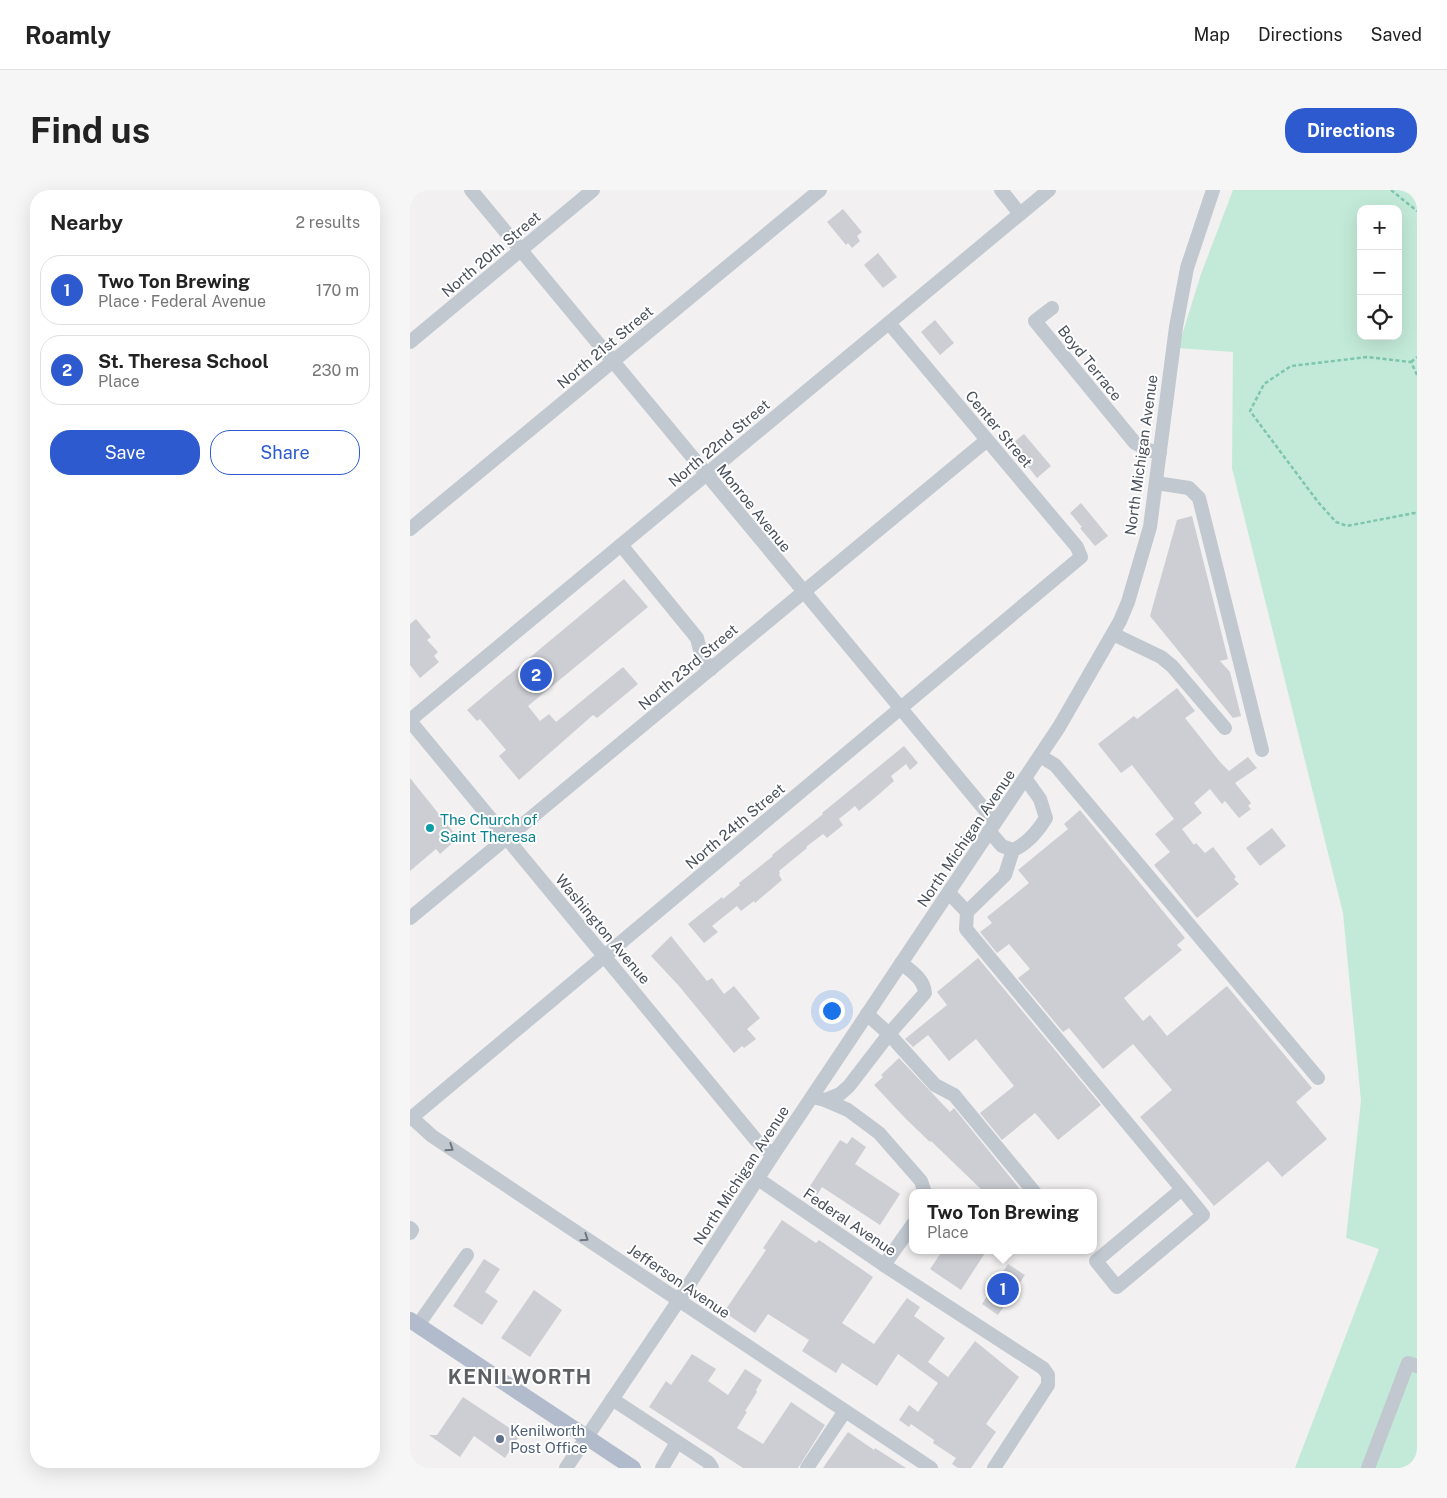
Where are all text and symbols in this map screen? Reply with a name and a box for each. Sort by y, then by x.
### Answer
text: Roamly [25,21,111,49]
text: Map [1193,24,1230,45]
text: Directions [1258,24,1343,45]
text: Saved [1371,24,1422,45]
button: Directions [1285,108,1417,153]
text: Find us [30,110,150,151]
map controls [1357,205,1402,340]
button: + [1357,205,1402,250]
street label: North 20th Street [438,208,544,300]
text: Nearby [50,210,123,235]
text: 2 results [295,213,360,232]
button: − [1357,250,1402,295]
text: Two Ton Brewing [98,270,250,292]
text: 1 [64,281,70,300]
text: 170 m [316,281,359,300]
text: Place · Federal Avenue [98,292,266,311]
button: locate [1357,295,1402,340]
street label: North 21st Street [554,302,656,392]
street label: Boyd Terrace [1055,322,1125,404]
text: St. Theresa School [98,350,269,372]
text: 2 [62,361,72,380]
text: 230 m [312,361,359,380]
text: Place [98,372,140,391]
street label: North Michigan Avenue [1121,374,1161,536]
street label: Center Street [962,387,1036,471]
street label: North 22nd Street [665,396,773,490]
button: Save [50,430,200,475]
button: Share [210,430,360,475]
street label: Monroe Avenue [713,461,795,555]
street label: North 23rd Street [635,621,741,713]
pin: 2 [520,656,552,694]
street label: North Michigan Avenue [914,766,1018,910]
street label: North 24th Street [682,780,788,872]
place label: The Church of Saint Theresa [440,811,537,845]
marker: The Church of Saint Theresa [424,822,436,834]
street label: Washington Avenue [552,871,654,987]
your location [819,998,845,1024]
street label: North Michigan Avenue [690,1102,792,1248]
one-way arrow [444,1142,454,1151]
street label: Federal Avenue [800,1185,900,1259]
popup [909,1189,1097,1254]
text: Two Ton Brewing [927,1201,1079,1223]
text: Place [927,1223,968,1242]
one-way arrow [580,1232,589,1241]
street label: Jefferson Avenue [625,1240,733,1322]
pin: 1 [987,1270,1019,1308]
district label: KENILWORTH [448,1365,592,1389]
place label: Kenilworth Post Office [510,1422,588,1456]
marker: Kenilworth Post Office [494,1433,506,1445]

